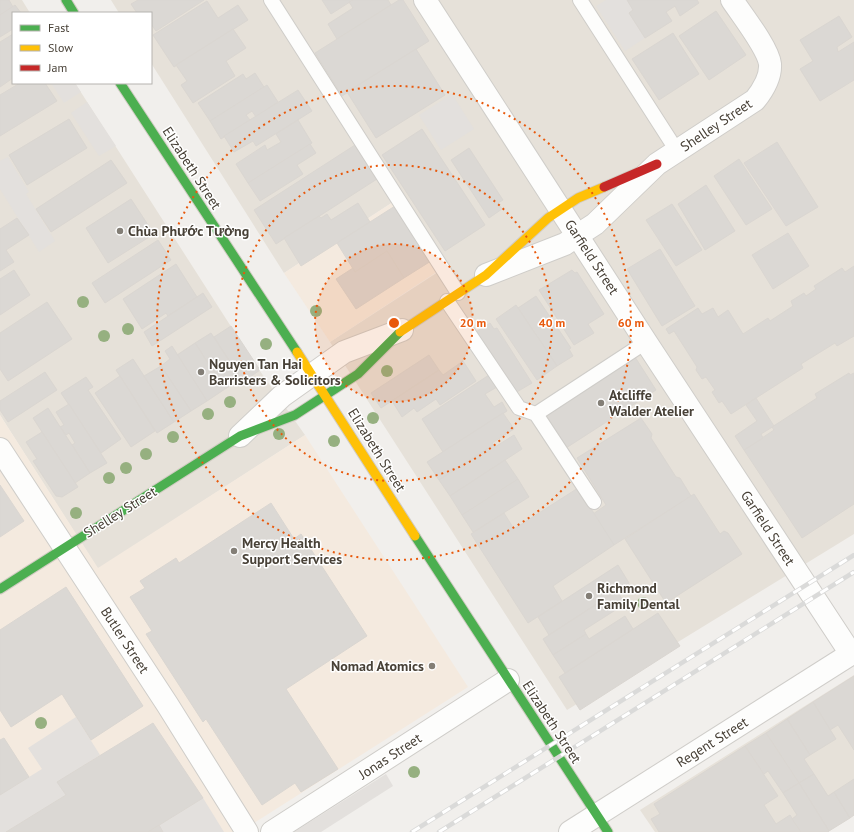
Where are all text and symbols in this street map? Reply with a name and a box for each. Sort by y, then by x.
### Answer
legend [12,12,152,84]
text: Fast [48,20,69,35]
text: Slow [48,40,73,55]
text: Jam [47,60,67,75]
street label: Shelley Street [677,94,756,156]
street label: Elizabeth Street [159,123,226,213]
street label: Garfield Street [561,216,623,298]
place label: Chùa Phước Tường [128,222,249,240]
marker: Chùa Phước Tường [115,226,125,236]
text: 20 m [460,315,486,330]
text: 40 m [539,315,565,330]
text: 60 m [618,315,644,330]
centre of rings [387,316,401,330]
place label: Nguyen Tan Hai Barristers & Solicitors [209,355,341,389]
marker: Nguyen Tan Hai Barristers & Solicitors [196,367,206,377]
place label: Atcliffe Walder Atelier [609,386,694,420]
marker: Atcliffe Walder Atelier [596,398,606,408]
street label: Elizabeth Street [344,405,410,495]
street label: Shelley Street [80,482,160,542]
street label: Garfield Street [737,487,799,569]
place label: Mercy Health Support Services [242,534,342,568]
marker: Mercy Health Support Services [229,546,239,556]
place label: Richmond Family Dental [597,579,681,613]
marker: Richmond Family Dental [584,591,594,601]
street label: Butler Street [97,603,153,677]
place label: Nomad Atomics [331,657,424,675]
marker: Nomad Atomics [427,661,437,671]
street label: Elizabeth Street [519,677,586,767]
street label: Regent Street [673,713,751,771]
street label: Jonas Street [354,729,425,784]

